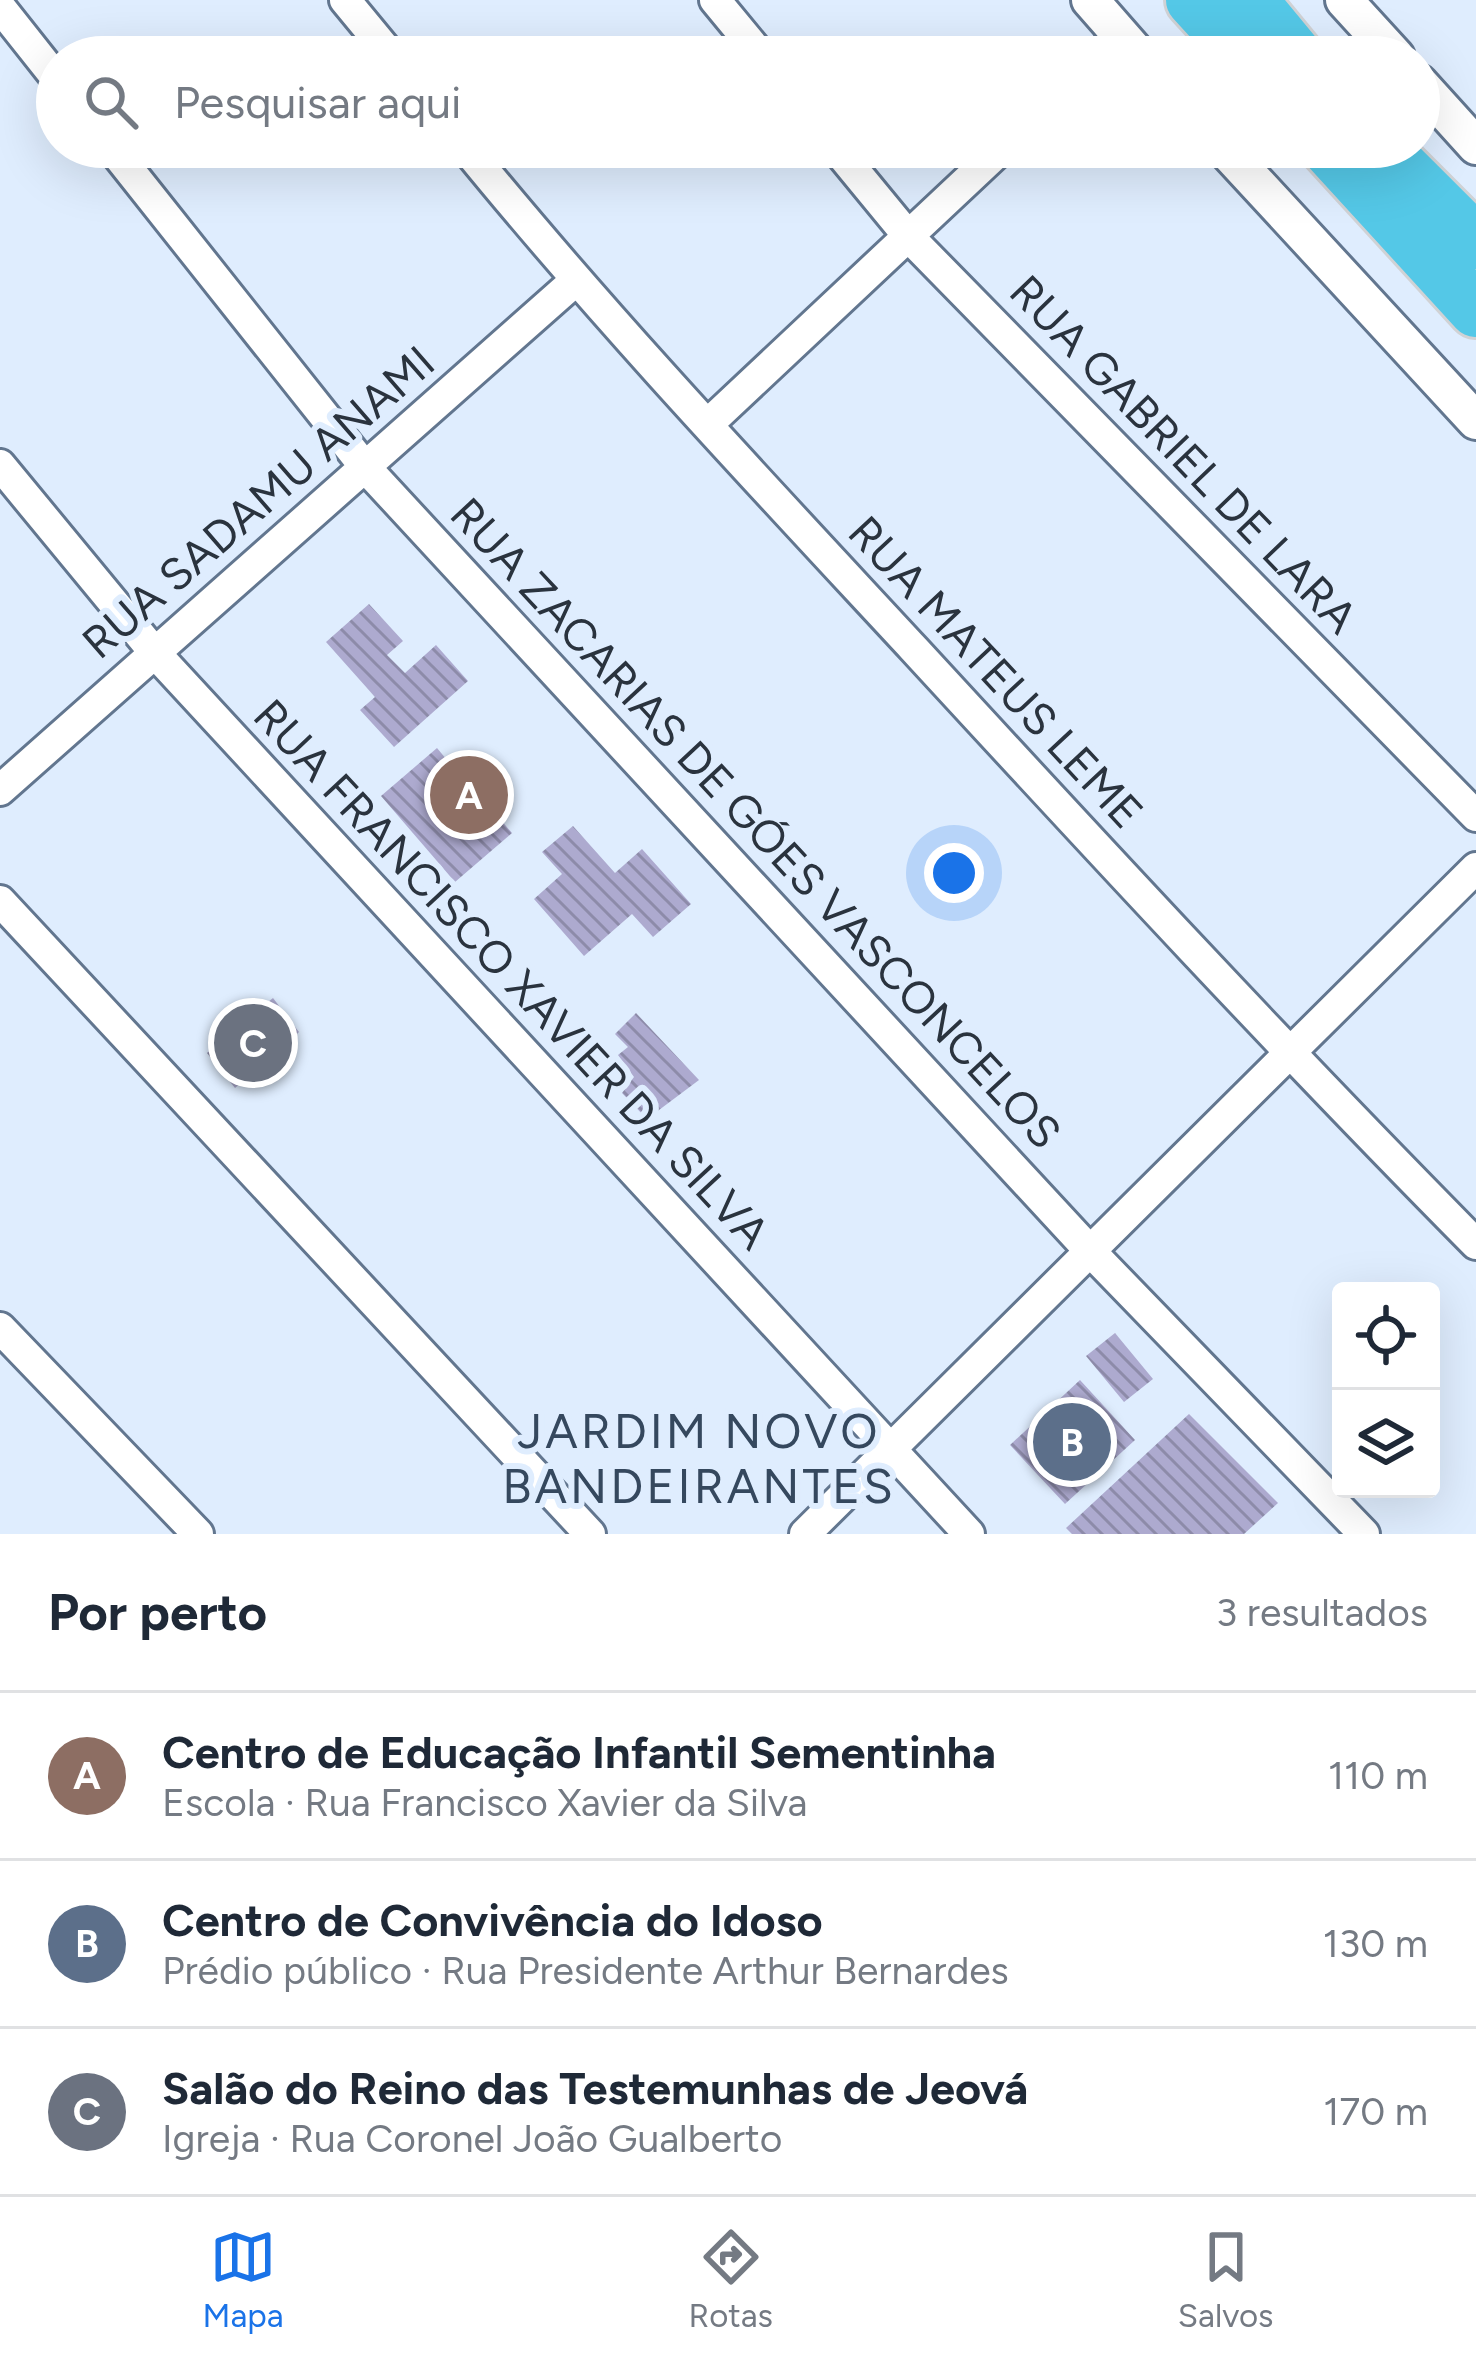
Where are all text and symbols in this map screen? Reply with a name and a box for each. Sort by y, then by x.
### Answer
search box [36,36,1440,168]
icon: search [78,69,144,135]
text: Pesquisar aqui [174,75,461,129]
street label: RUA GABRIEL DE LARA [999,264,1369,644]
street label: RUA SADAMU ANAMI [71,335,445,669]
street label: RUA ZACARIAS DE GÓES VASCONCELOS [440,487,1072,1159]
street label: RUA MATEUS LEME [838,505,1154,839]
street label: RUA FRANCISCO XAVIER DA SILVA [243,688,781,1260]
pin: A [430,750,508,840]
your location [924,843,984,903]
pin: C [214,998,292,1088]
map controls [1332,1282,1440,1498]
button: locate [1332,1282,1440,1390]
button: layers [1332,1390,1440,1498]
pin: B [1033,1397,1111,1487]
district label: JARDIM NOVO BANDEIRANTES [502,1402,896,1515]
text: Por perto [48,1582,267,1643]
text: 3 resultados [1216,1589,1428,1636]
text: Centro de Educação Infantil Sementinha [162,1725,996,1779]
text: A [73,1752,101,1799]
text: 110 m [1328,1752,1428,1799]
text: Escola · Rua Francisco Xavier da Silva [162,1779,807,1826]
text: Centro de Convivência do Idoso [162,1893,823,1947]
text: B [75,1920,99,1967]
text: 130 m [1323,1920,1428,1967]
text: Prédio público · Rua Presidente Arthur Bernardes [162,1947,1009,1994]
text: Salão do Reino das Testemunhas de Jeová [162,2061,1028,2115]
text: C [73,2088,101,2135]
text: 170 m [1323,2088,1428,2135]
text: Igreja · Rua Coronel João Gualberto [162,2115,782,2162]
tab: Mapa [202,2224,284,2335]
tab: Rotas [689,2224,773,2335]
tab: Salvos [1178,2224,1274,2335]

